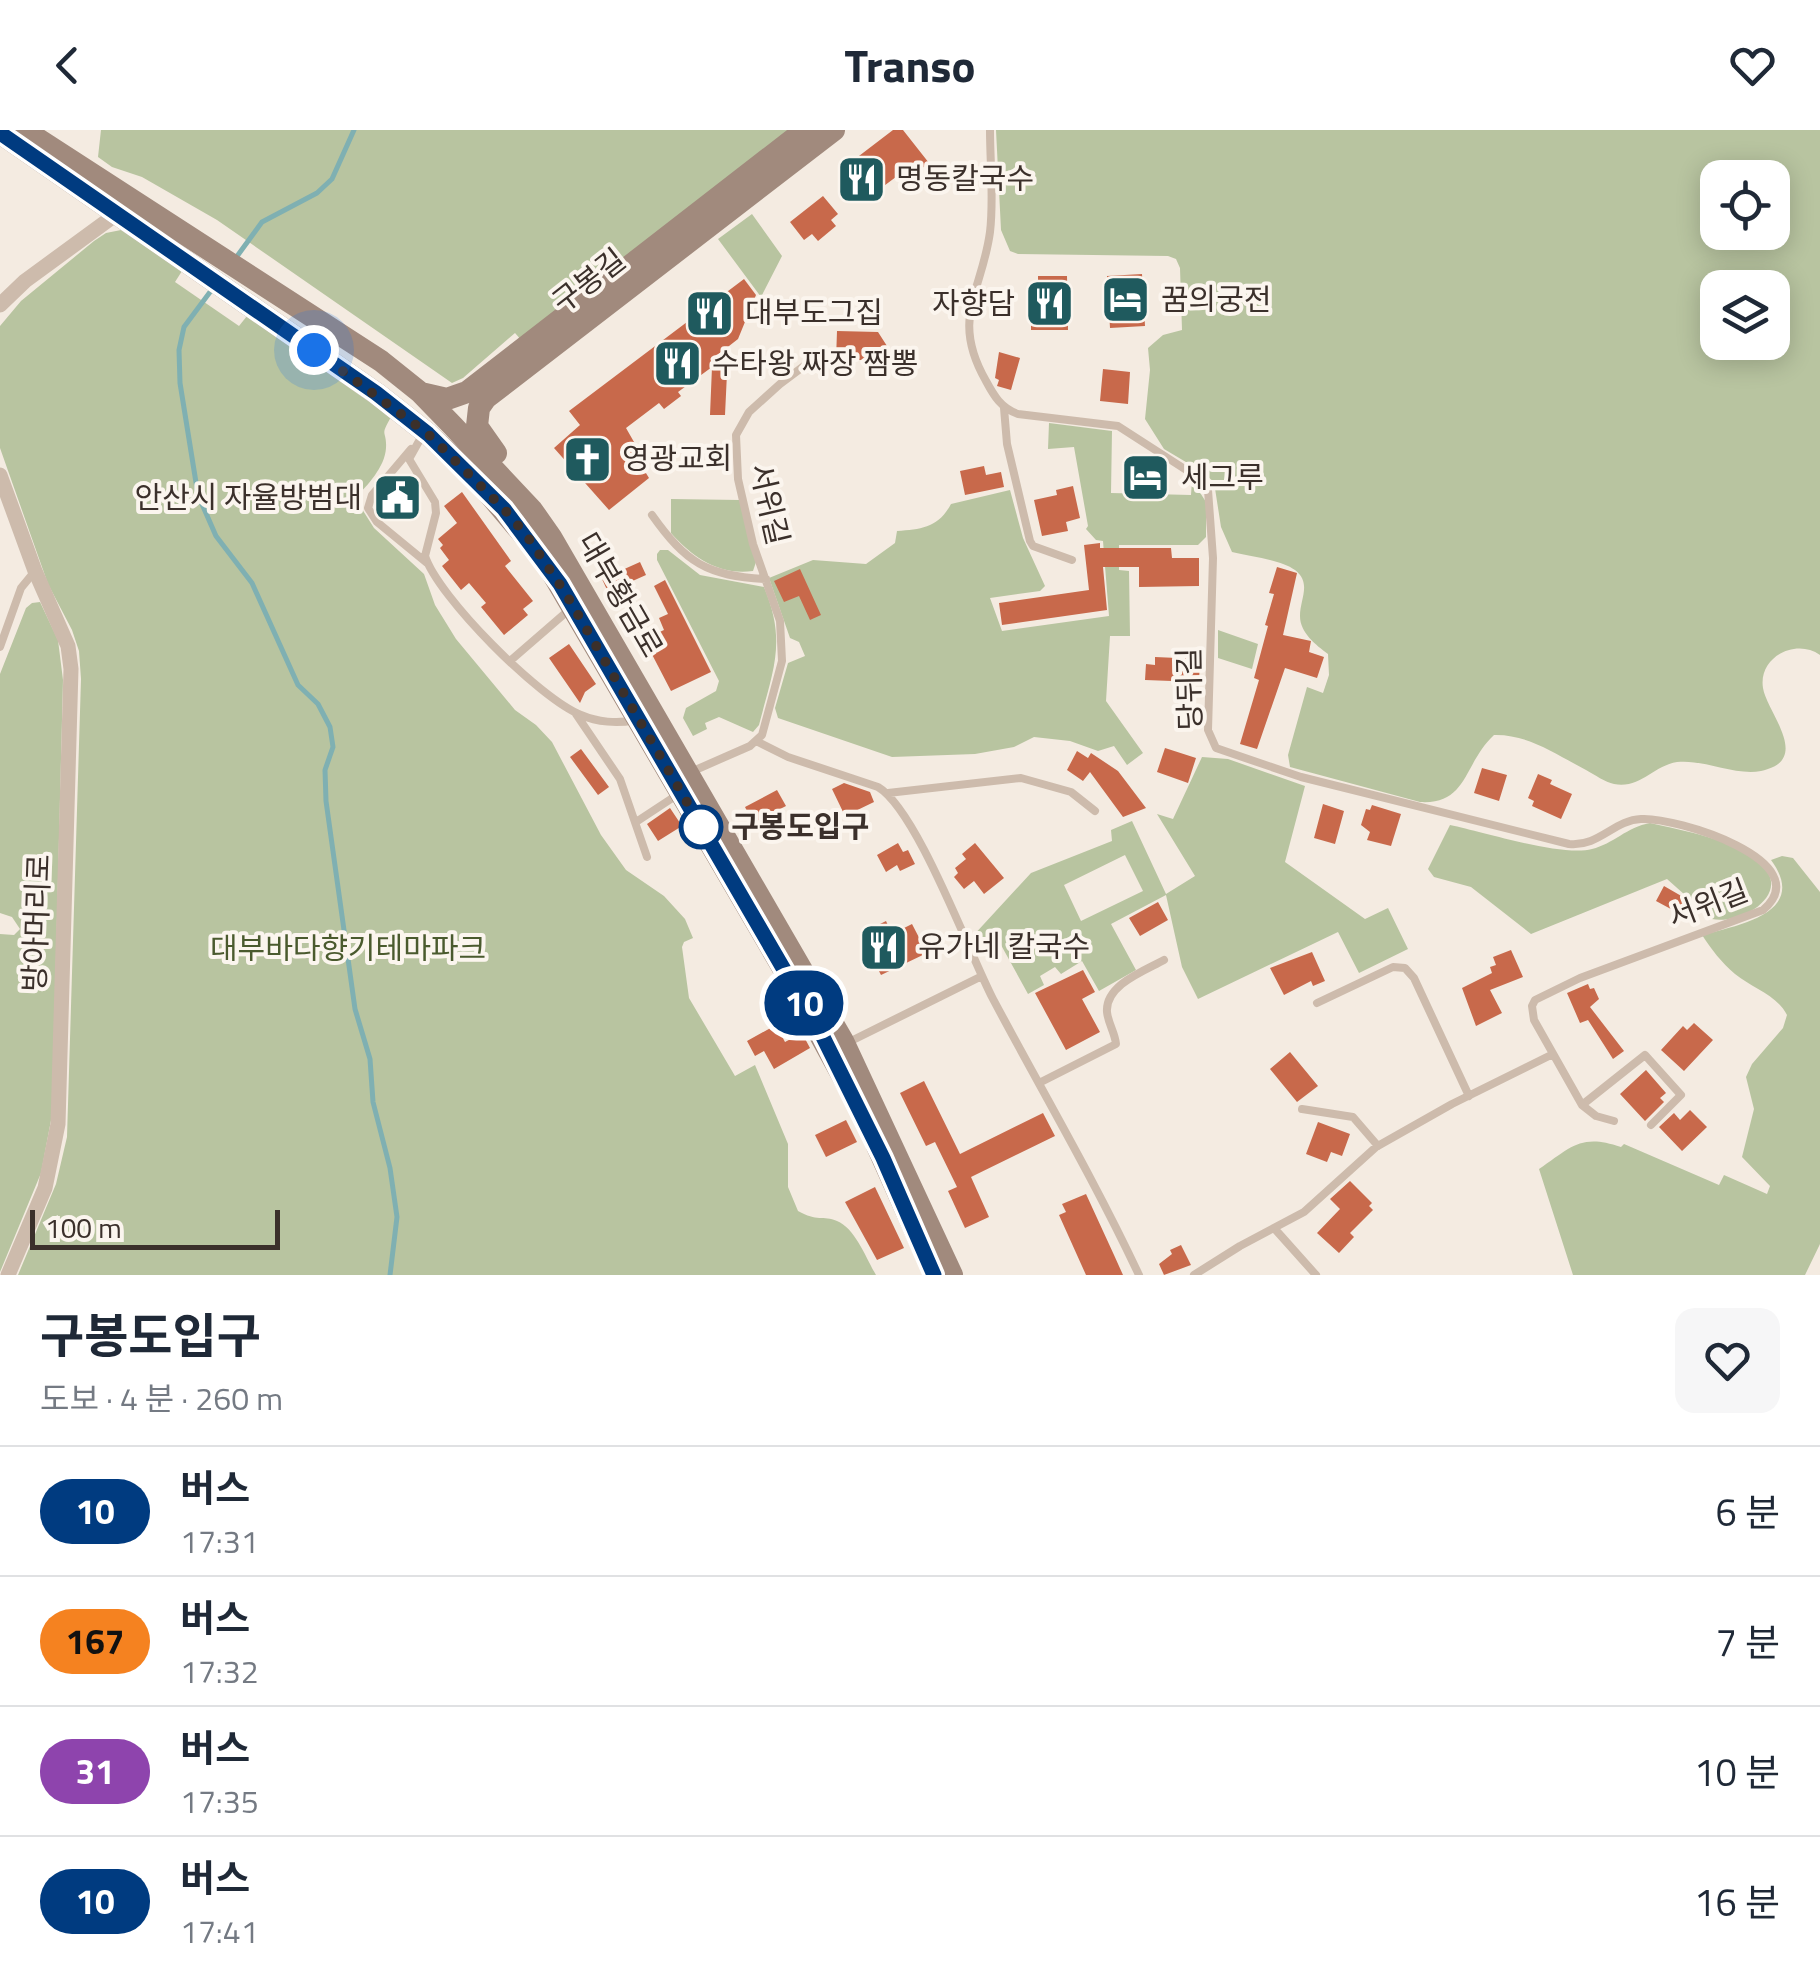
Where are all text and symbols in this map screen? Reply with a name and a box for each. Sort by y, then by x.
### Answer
text: Transo [844,31,976,99]
icon: back [40,38,95,93]
icon: heart [1725,38,1780,93]
restaurant icon: 명동칼국수 [835,153,887,205]
place label: 명동칼국수 [896,155,1034,201]
map controls [1700,160,1790,360]
button: locate [1700,160,1790,250]
street label: 구봉길 [542,237,635,324]
button: layers [1700,270,1790,360]
hotel icon: 꿈의궁전 [1100,274,1152,326]
place label: 꿈의궁전 [1161,276,1271,322]
restaurant icon: 자향담 [1024,278,1076,330]
place label: 자향담 [932,280,1015,326]
restaurant icon: 대부도그집 [684,287,736,339]
place label: 대부도그집 [745,289,883,335]
your location [289,325,339,375]
restaurant icon: 수타왕 짜장 짬뽕 [651,338,703,390]
place label: 수타왕 짜장 짬뽕 [712,340,918,386]
church icon: 영광교회 [561,433,613,485]
place label: 영광교회 [622,435,732,481]
hotel icon: 세그루 [1120,452,1172,504]
place label: 세그루 [1181,454,1264,500]
street label: 서위길 [738,458,802,549]
public building icon: 안산시 자율방범대 [371,472,423,524]
place label: 안산시 자율방범대 [135,474,362,520]
street label: 대부황금로 [566,523,675,666]
street label: 당뒤길 [1165,647,1213,731]
place label: 구봉도입구 [731,803,869,849]
marker: 구봉도입구 [680,806,722,848]
street label: 방아머리로 [11,853,61,993]
street label: 서위길 [1661,867,1755,939]
restaurant icon: 유가네 칼국수 [857,921,909,973]
place label: 유가네 칼국수 [918,923,1090,969]
park label: 대부바다향기테마파크 [210,925,486,971]
line badge: 10 [759,970,849,1036]
text: 10 [784,976,824,1030]
scale bar [30,1205,280,1250]
text: 100 m [45,1206,122,1249]
text: 구봉도입구 [40,1299,261,1372]
button: heart [1675,1308,1780,1413]
text: 도보 · 4 분 · 260 m [40,1374,283,1422]
text: 버스 [180,1459,250,1517]
text: 6 분 [1715,1483,1780,1541]
text: 10 [75,1484,115,1538]
text: 17:31 [180,1517,259,1565]
text: 버스 [180,1589,250,1647]
text: 7 분 [1715,1613,1780,1671]
text: 167 [66,1614,124,1668]
text: 17:32 [180,1647,259,1695]
text: 버스 [180,1719,250,1777]
text: 10 분 [1694,1743,1780,1801]
text: 31 [75,1744,115,1798]
text: 17:35 [180,1777,259,1825]
text: 버스 [180,1849,250,1907]
text: 16 분 [1694,1873,1780,1931]
text: 10 [75,1874,115,1928]
text: 17:41 [180,1907,259,1955]

